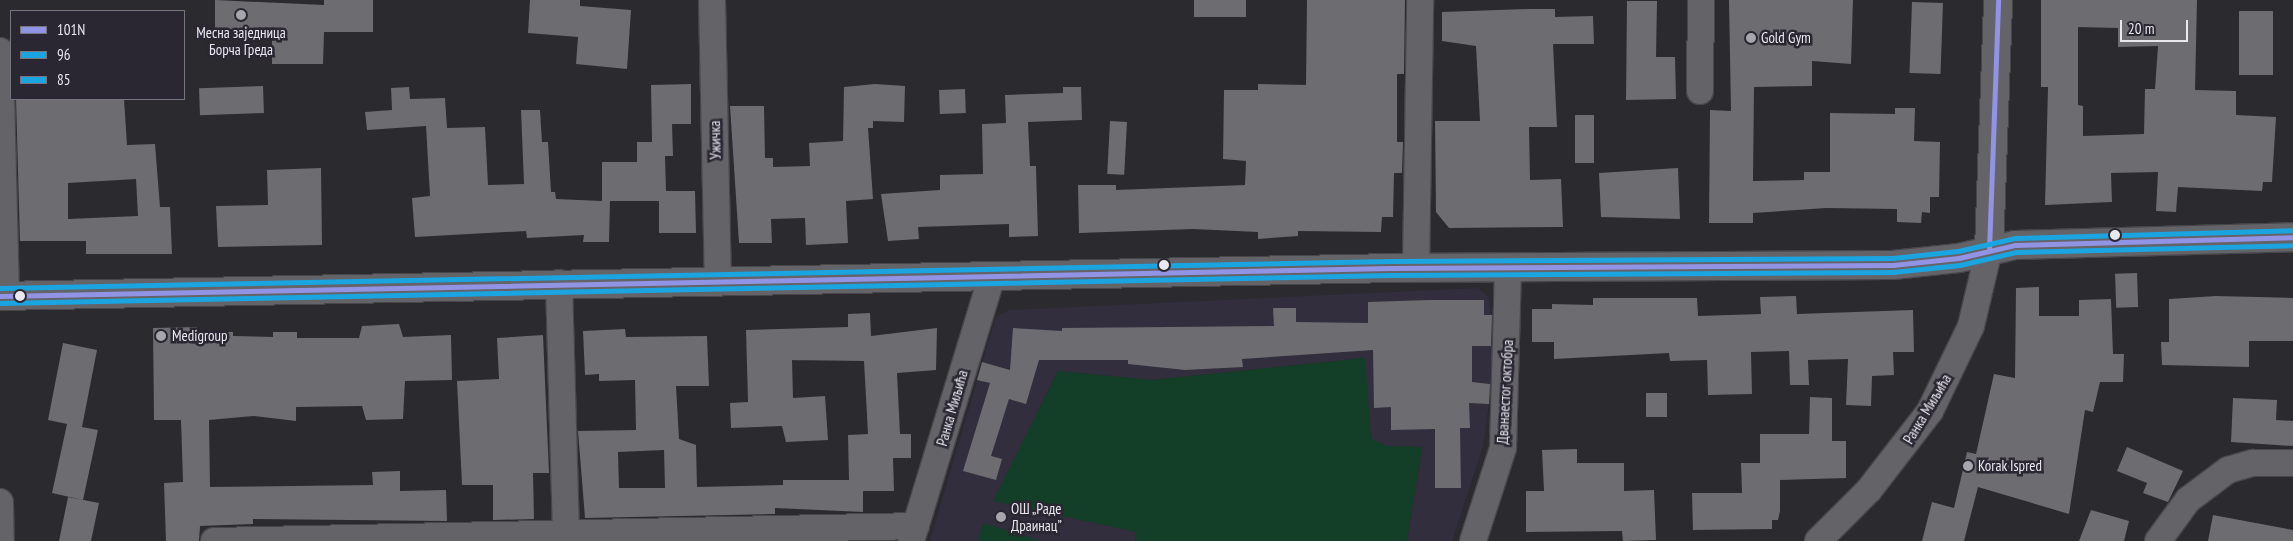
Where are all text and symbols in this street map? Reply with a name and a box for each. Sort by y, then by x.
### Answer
marker: Месна заједница Борча Греда [235,9,247,21]
legend [10,10,185,100]
scale bar [2123,10,2190,42]
text: 20 m [2128,19,2154,38]
text: 101N [57,20,85,39]
place label: Месна заједница Борча Греда [196,23,286,58]
place label: Gold Gym [1761,29,1811,47]
marker: Gold Gym [1745,32,1757,44]
text: 96 [57,45,71,64]
text: 85 [57,70,71,89]
street label: Ужичка [706,120,724,160]
unlabelled marker [2110,230,2120,240]
unlabelled marker [1159,260,1169,270]
unlabelled marker [15,291,25,301]
place label: Medigroup [172,327,228,345]
marker: Medigroup [154,329,168,343]
street label: Дванаестог октобра [1493,339,1517,445]
street label: Ранка Миљића [933,368,971,448]
street label: Ранка Миљића [1899,371,1955,447]
place label: Korak Ispred [1978,457,2042,475]
marker: Korak Ispred [1962,460,1974,472]
place label: ОШ „Раде Драинац” [1011,499,1062,534]
marker: ОШ „Раде Драинац” [995,511,1007,523]

